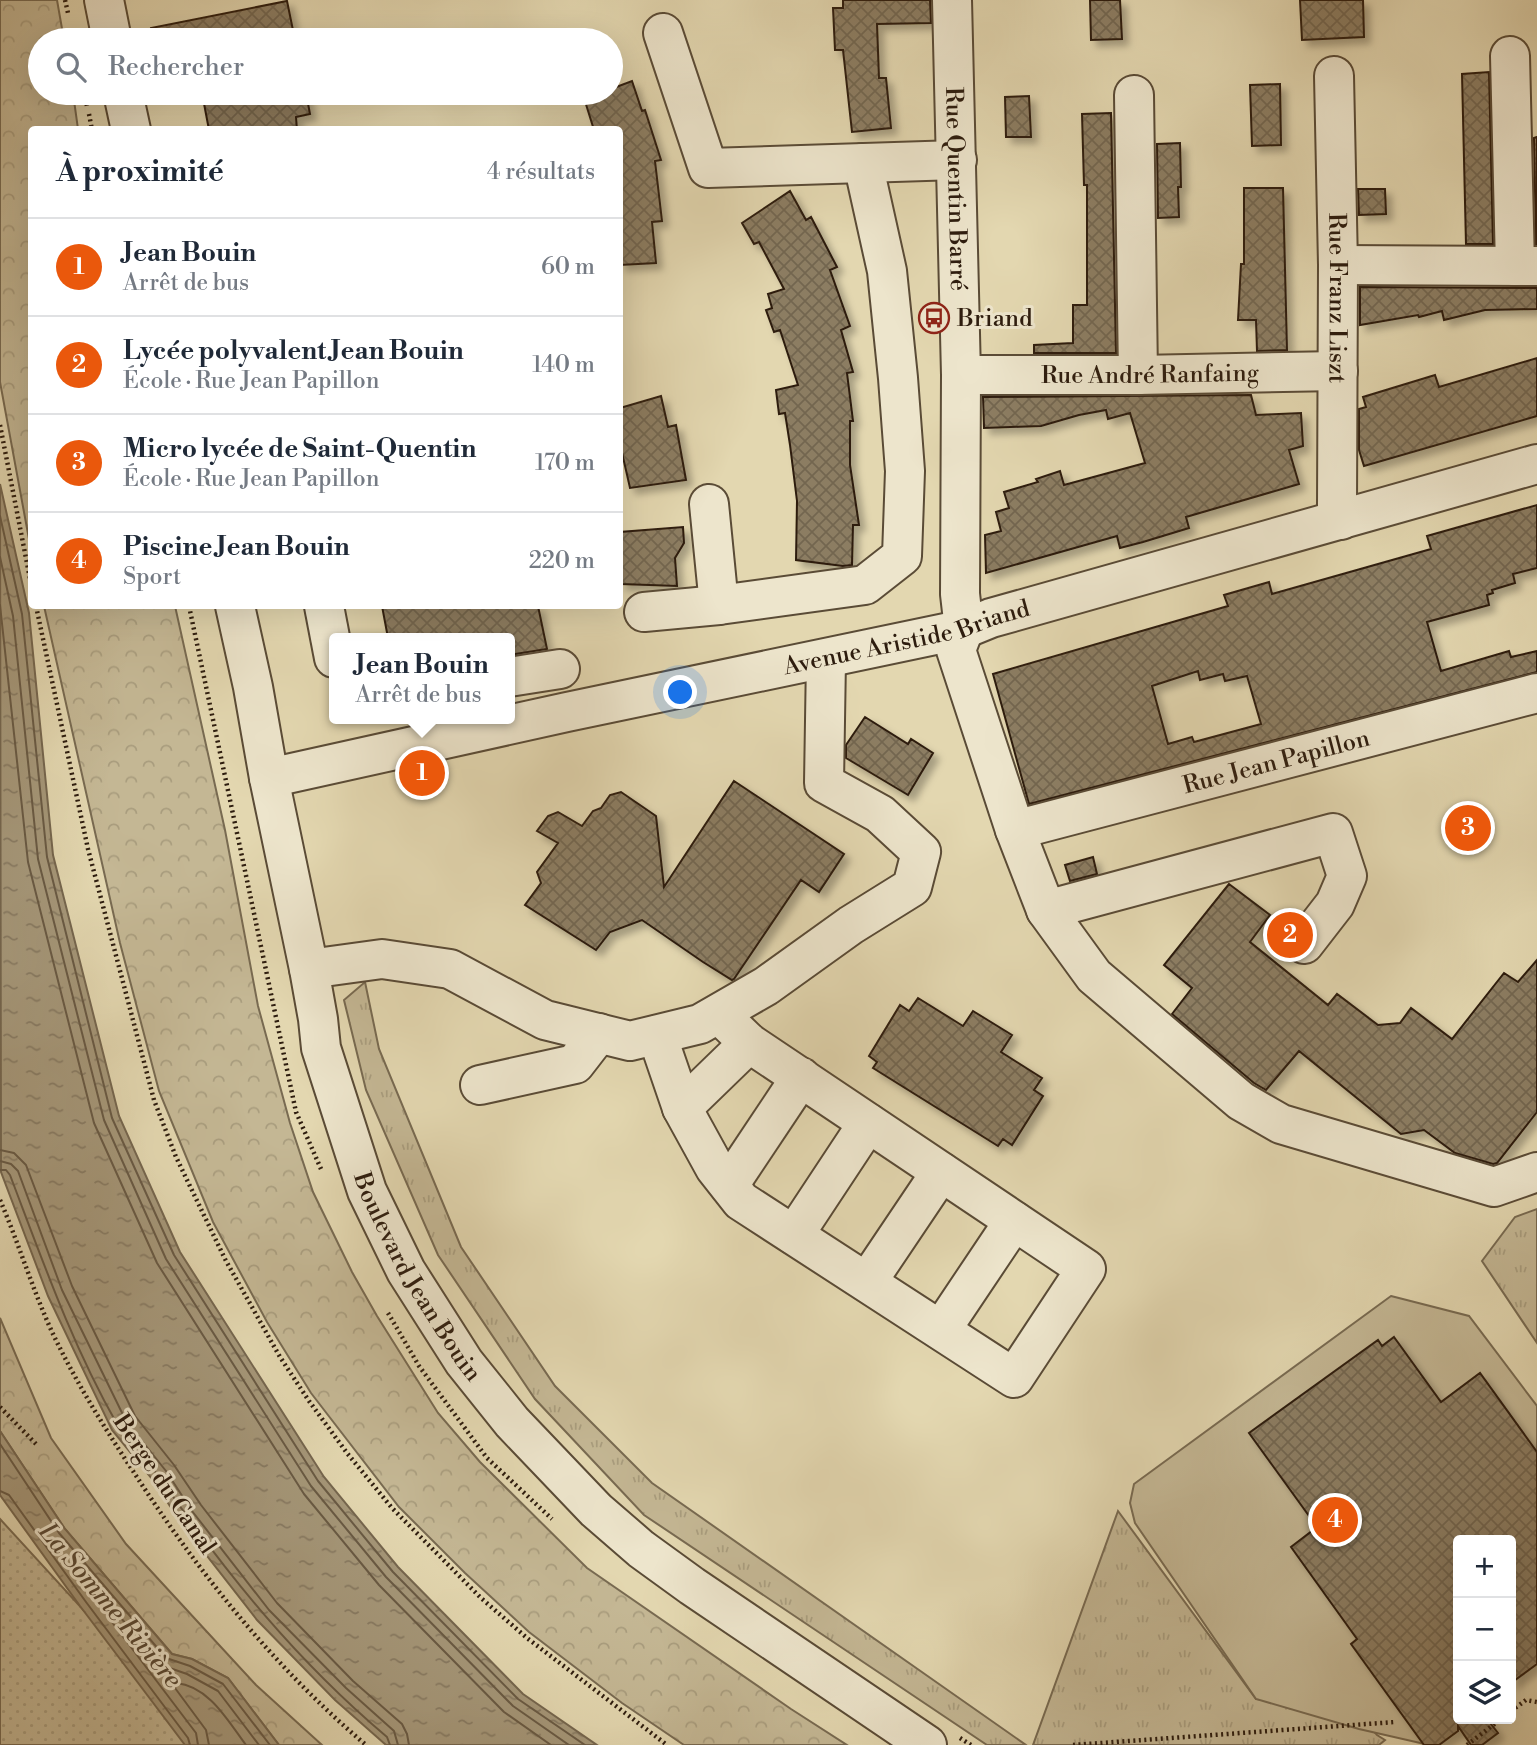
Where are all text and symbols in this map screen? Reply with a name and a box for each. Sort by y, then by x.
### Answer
search box [28,28,623,105]
icon: search [52,48,90,86]
text: Rechercher [108,51,244,83]
street label: Rue Quentin Barré [938,87,973,291]
text: À proximité [56,153,224,191]
text: 4 résultats [487,158,595,186]
street label: Rue Franz Liszt [1321,212,1352,384]
text: Jean Bouin [123,237,256,269]
text: 1 [73,253,85,281]
text: 60 m [541,253,595,281]
text: Arrêt de bus [123,269,249,297]
bus stop icon: Briand [917,301,951,335]
place label: Briand [956,304,1033,334]
text: Lycée polyvalent Jean Bouin [123,335,464,367]
text: 2 [72,351,86,379]
text: 140 m [532,351,595,379]
street label: Rue André Ranfaing [1041,359,1260,391]
text: École · Rue Jean Papillon [123,367,379,395]
text: Micro lycée de Saint-Quentin [123,433,476,465]
text: 3 [72,449,86,477]
text: 170 m [535,449,595,477]
text: École · Rue Jean Papillon [123,465,379,493]
text: Piscine Jean Bouin [123,531,350,563]
text: 4 [71,547,87,575]
text: 220 m [529,547,595,575]
text: Sport [123,563,181,591]
street label: Avenue Aristide Briand [780,594,1034,683]
popup [329,633,515,724]
text: Jean Bouin [355,649,489,681]
your location [663,675,697,709]
text: Arrêt de bus [355,681,482,709]
street label: Rue Jean Papillon [1180,724,1373,801]
pin: 1 [399,747,445,799]
pin: 3 [1445,802,1491,854]
pin: 2 [1267,909,1313,961]
street label: Boulevard Jean Bouin [346,1168,488,1388]
street label: Berge du Canal [106,1408,222,1560]
pin: 4 [1312,1494,1358,1546]
water label: La Somme Rivière [31,1516,189,1695]
map controls [1453,1535,1516,1724]
button: + [1453,1535,1516,1598]
button: − [1453,1598,1516,1661]
button: layers [1453,1661,1516,1724]

